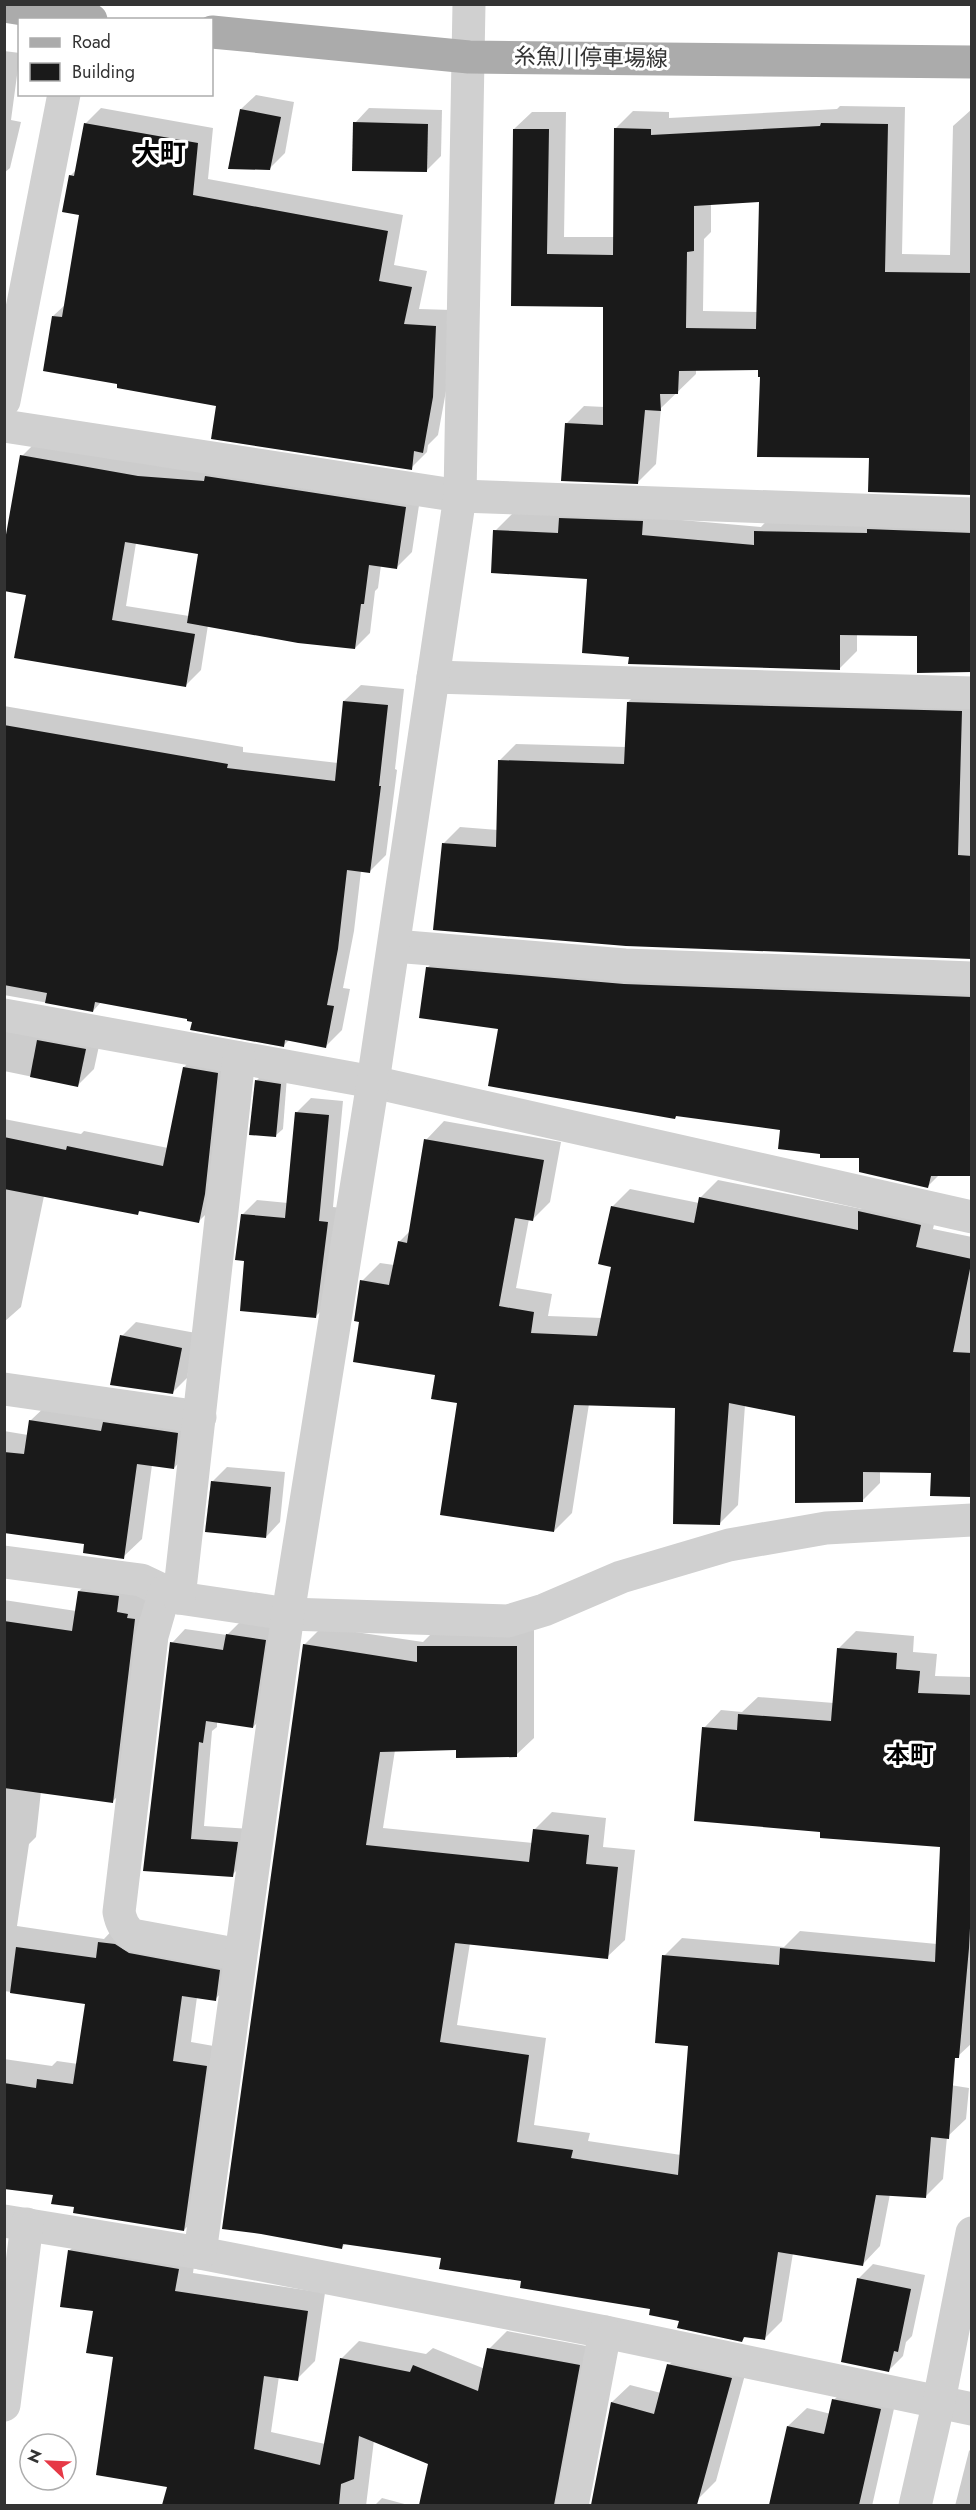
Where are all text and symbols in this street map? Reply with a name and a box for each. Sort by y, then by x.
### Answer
legend [18,18,213,96]
text: Road [72,29,111,55]
street label: 糸魚川停車場線 [514,40,668,74]
text: Building [72,59,135,85]
district label: 大町 [134,134,186,172]
district label: 本町 [886,1737,934,1772]
north arrow [18,2432,78,2492]
text: N [22,2446,48,2467]

